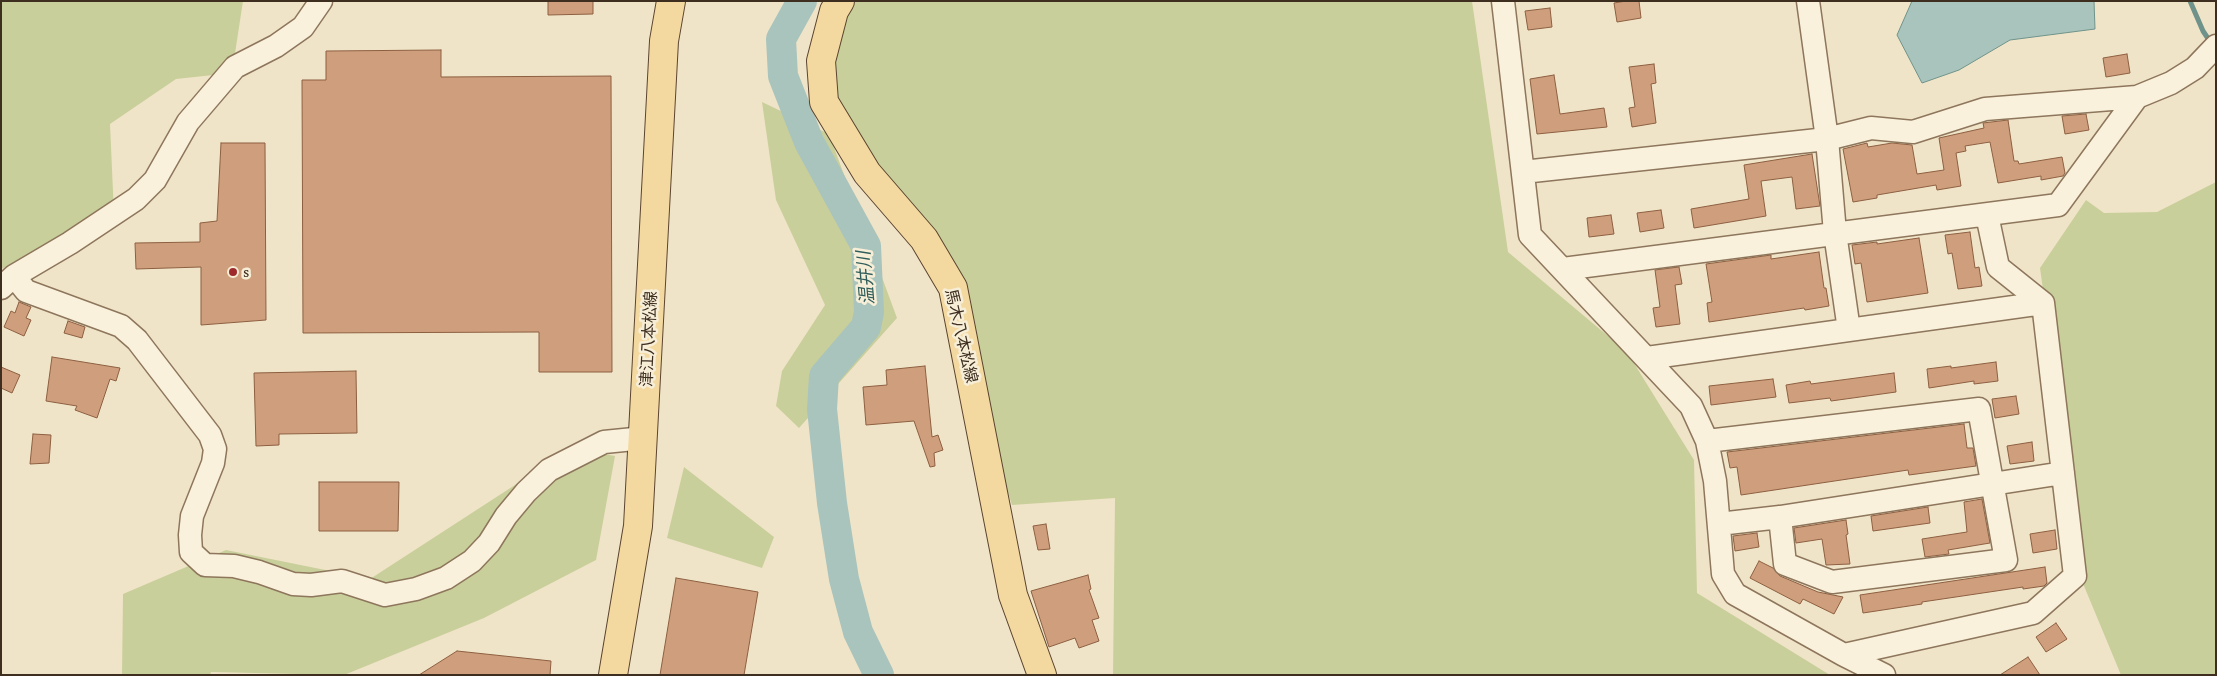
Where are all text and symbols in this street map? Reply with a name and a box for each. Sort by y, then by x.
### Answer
water label: 温井川 [853,250,879,306]
place label: s [243,262,249,282]
marker: s [227,266,239,278]
street label: 馬木八本松線 [941,287,981,385]
street label: 津江八本松線 [637,291,661,387]

